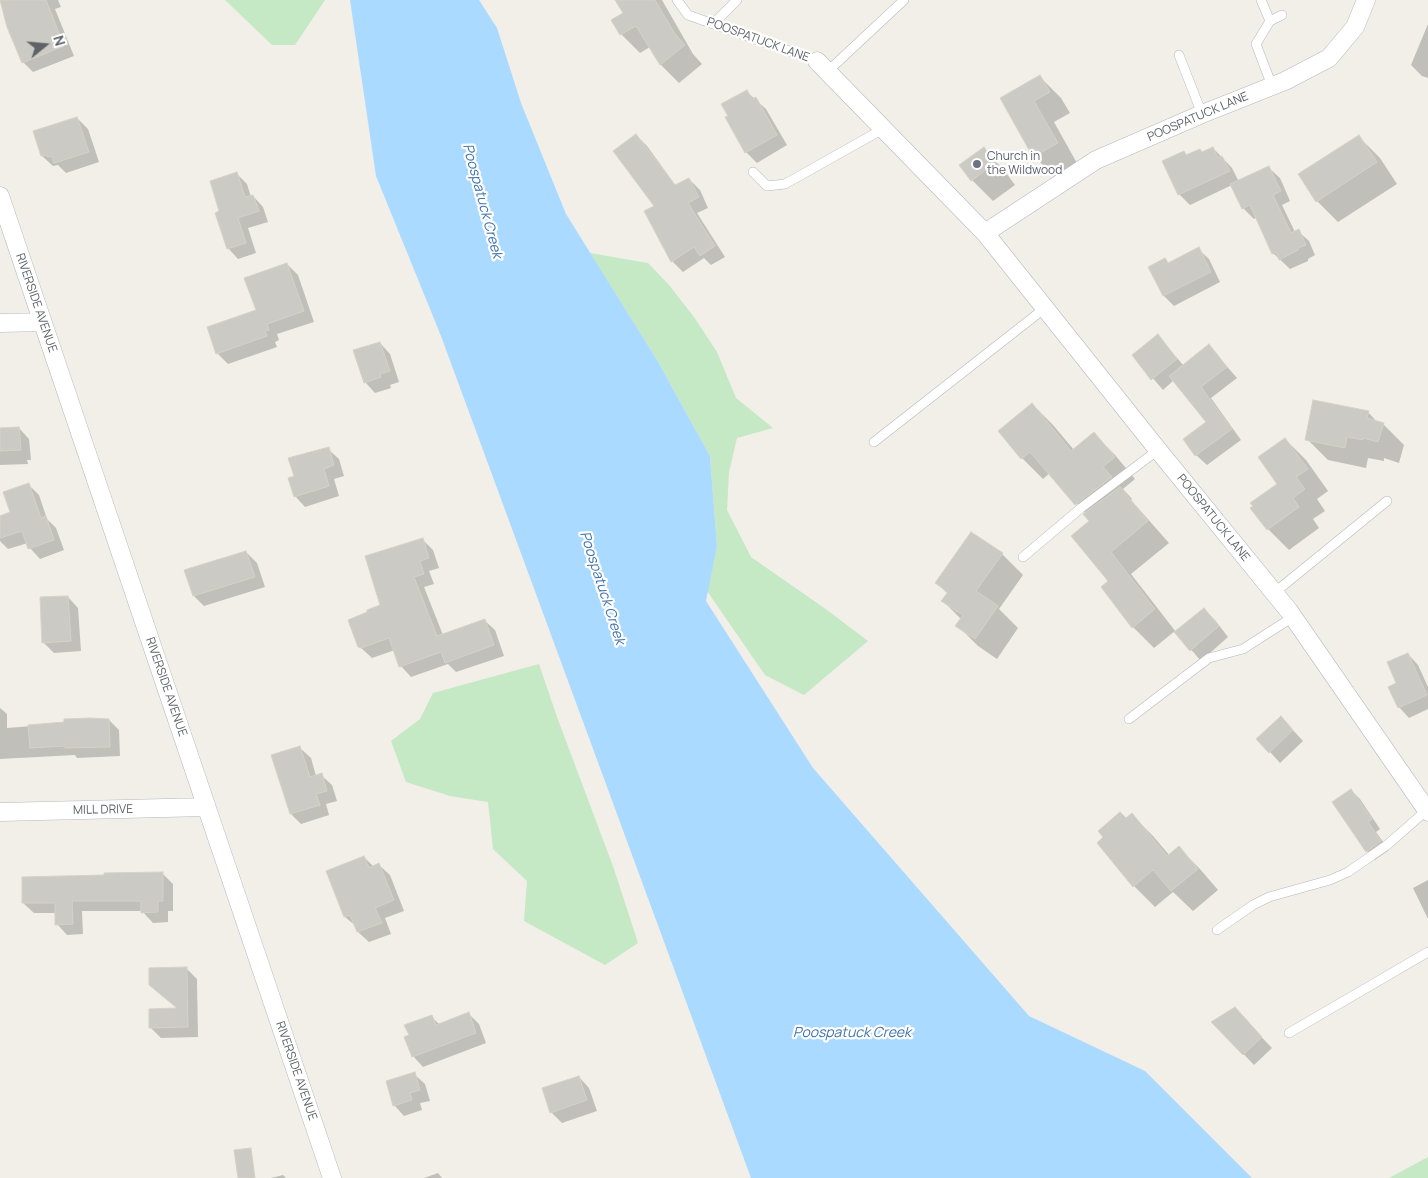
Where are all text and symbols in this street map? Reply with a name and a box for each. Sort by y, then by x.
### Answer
street label: POOSPATUCK LANE [705,15,811,65]
north arrow [20,20,70,70]
text: N [49,33,70,48]
street label: POOSPATUCK LANE [1145,89,1251,145]
water label: Poospatuck Creek [459,142,505,260]
place label: Church in the Wildwood [987,150,1062,178]
marker: Church in the Wildwood [971,158,983,170]
street label: RIVERSIDE AVENUE [12,252,60,354]
street label: POOSPATUCK LANE [1173,471,1253,565]
water label: Poospatuck Creek [576,529,628,647]
street label: RIVERSIDE AVENUE [142,636,190,738]
street label: MILL DRIVE [73,802,133,818]
street label: RIVERSIDE AVENUE [272,1020,320,1122]
water label: Poospatuck Creek [793,1025,911,1041]

